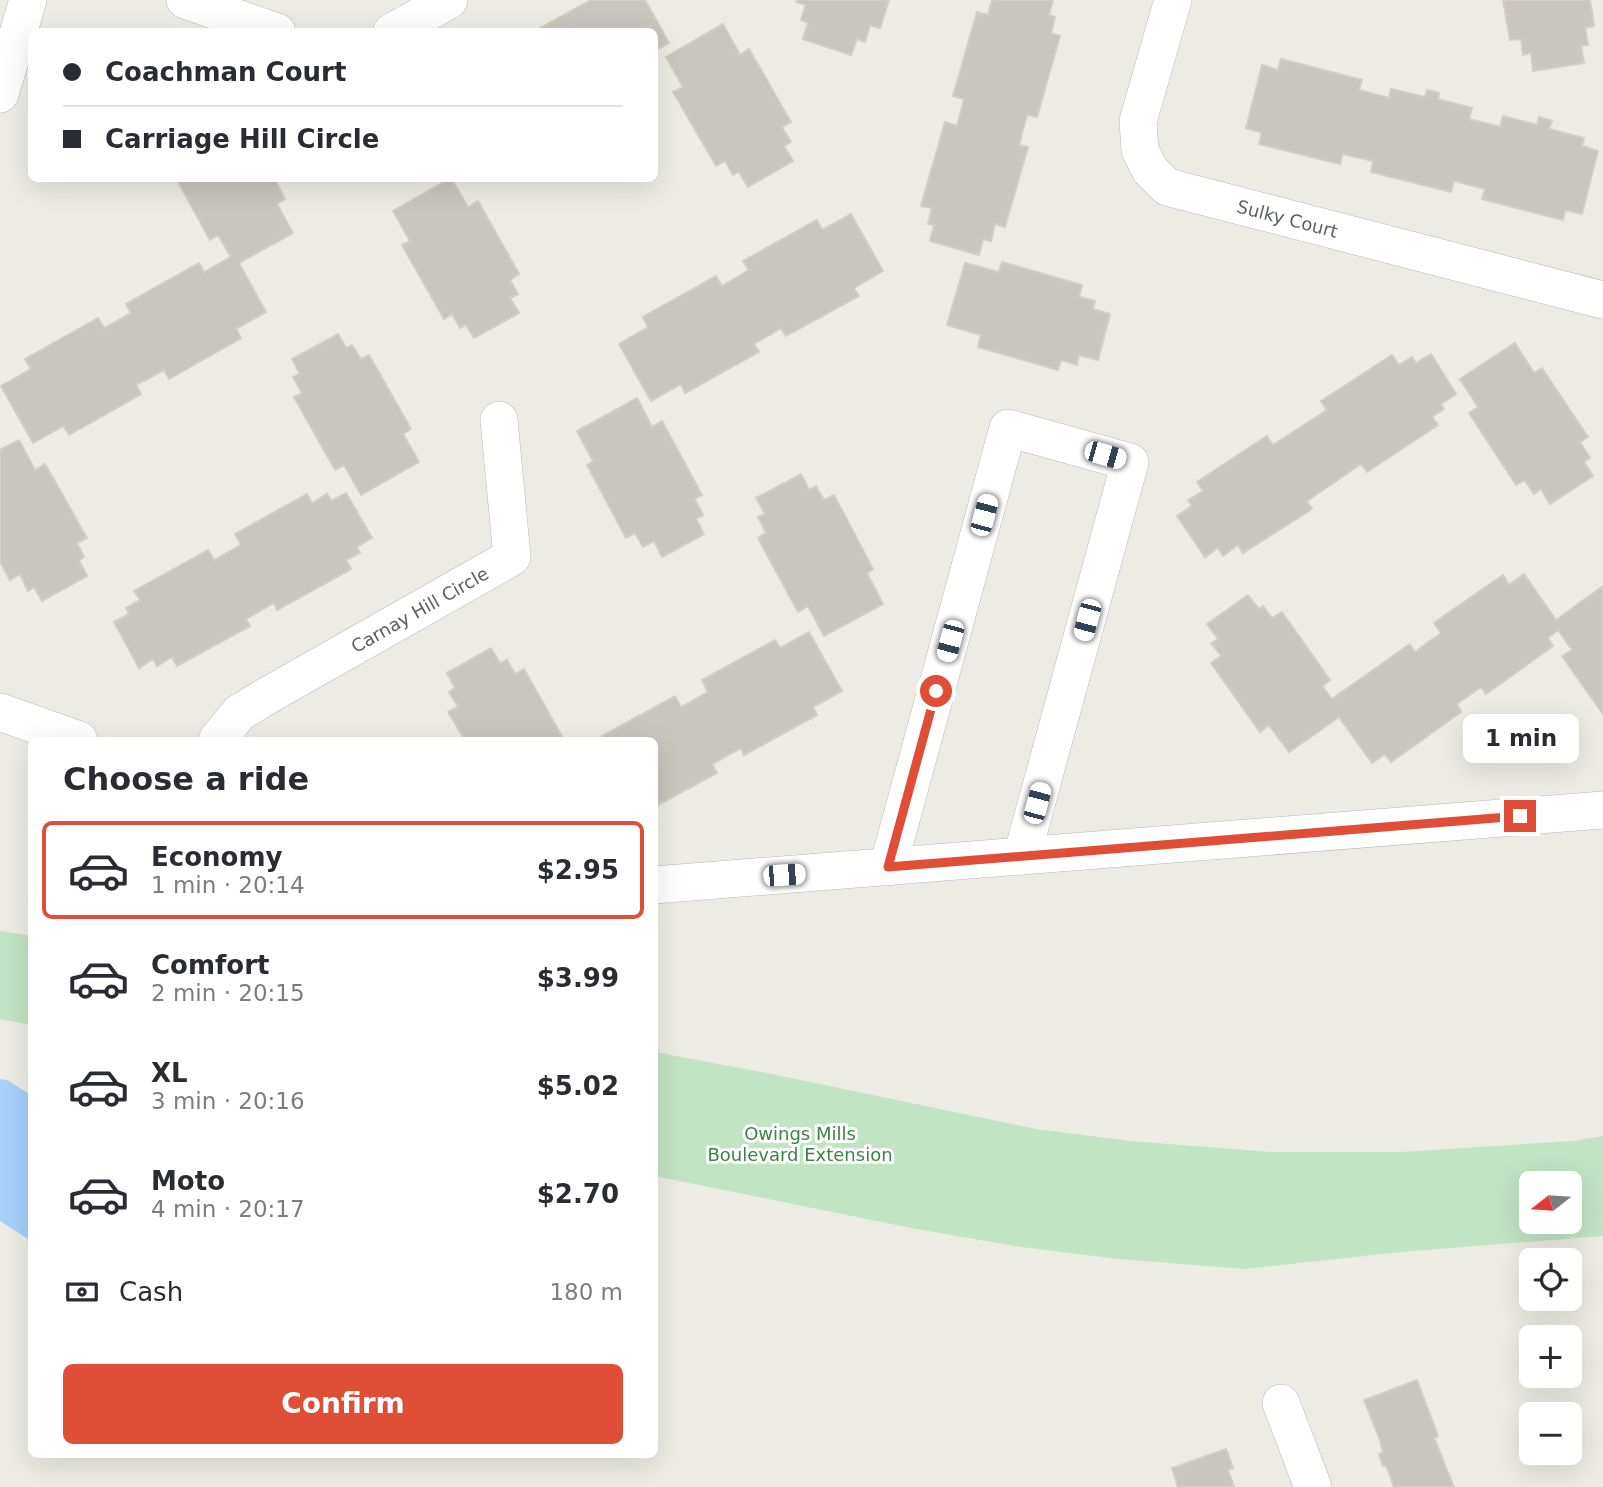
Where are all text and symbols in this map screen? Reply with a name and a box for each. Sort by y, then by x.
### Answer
text: Coachman Court [105,57,346,87]
text: Carriage Hill Circle [105,124,379,154]
street label: Sulky Court [1235,195,1340,241]
car [1082,439,1129,471]
car [969,492,1000,538]
street label: Carnay Hill Circle [347,562,492,657]
car [1072,597,1103,643]
car [935,618,966,664]
route start [920,675,952,707]
callout: 1 min [1462,714,1578,764]
text: 1 min [1485,725,1557,751]
text: Choose a ride [63,760,309,798]
car [1022,780,1053,826]
route end [1504,800,1536,832]
icon: car [67,839,130,902]
text: Economy [151,842,282,872]
text: $2.95 [537,855,619,885]
car [763,863,806,887]
text: 1 min · 20:14 [151,872,305,898]
icon: car [67,947,130,1010]
text: Comfort [151,950,269,980]
text: $3.99 [537,963,619,993]
text: 2 min · 20:15 [151,980,305,1006]
icon: car [67,1055,130,1118]
text: XL [151,1058,188,1088]
text: $5.02 [537,1071,619,1101]
text: 3 min · 20:16 [151,1088,305,1114]
park label: Owings Mills Boulevard Extension [707,1123,893,1165]
icon: car [67,1163,130,1226]
text: Moto [151,1166,225,1196]
north arrow [1519,1171,1582,1234]
map controls [1519,1171,1582,1465]
text: $2.70 [537,1179,619,1209]
text: 4 min · 20:17 [151,1196,305,1222]
button: locate [1519,1248,1582,1311]
icon: cash [63,1273,101,1311]
text: Cash [119,1277,183,1307]
text: 180 m [549,1279,623,1305]
button: + [1519,1325,1582,1388]
button: Confirm [63,1364,623,1444]
button: − [1519,1402,1582,1465]

